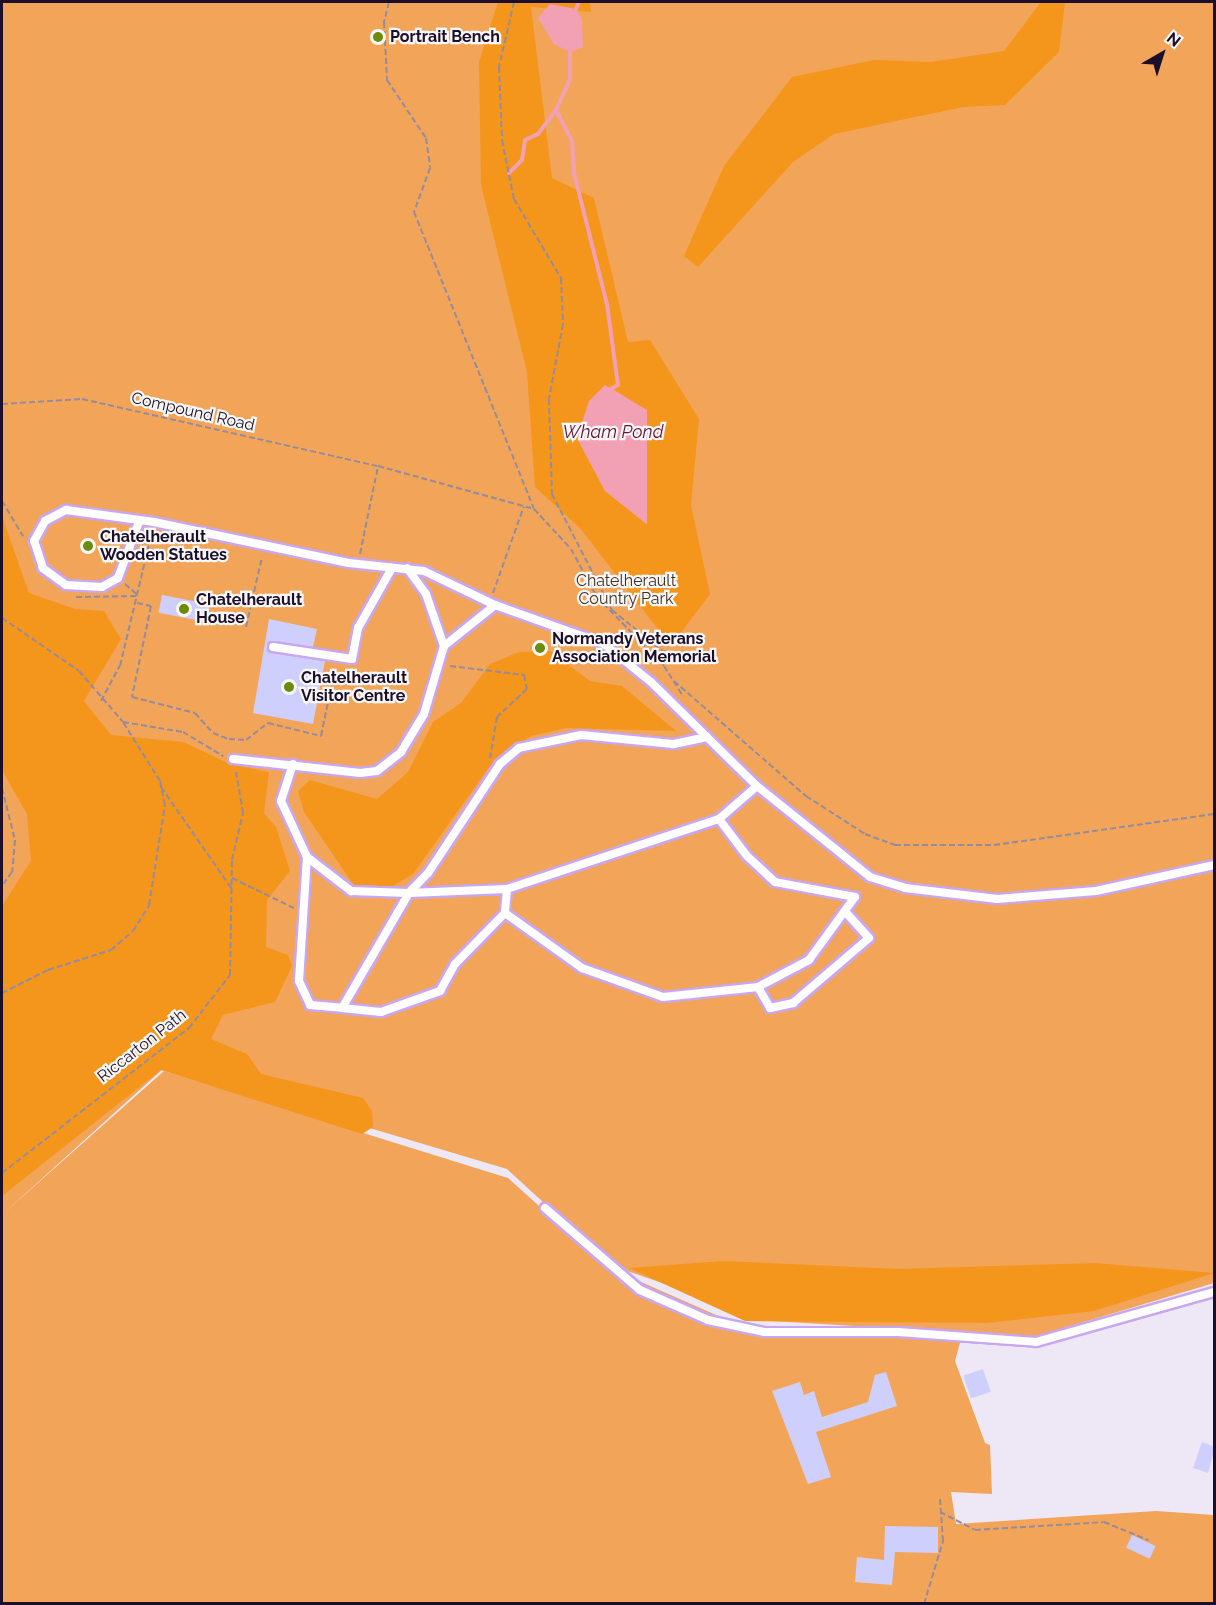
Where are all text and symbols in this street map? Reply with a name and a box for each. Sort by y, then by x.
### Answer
north arrow [1132,24,1192,84]
place label: Portrait Bench [390,27,500,47]
text: N [1163,28,1184,51]
marker: Portrait Bench [371,30,385,44]
street label: Compound Road [130,388,256,436]
water label: Wham Pond [563,421,663,443]
place label: Chatelherault Wooden Statues [100,527,227,565]
marker: Chatelherault Wooden Statues [81,539,95,553]
park label: Chatelherault Country Park [576,571,676,609]
place label: Chatelherault House [196,590,302,628]
marker: Chatelherault House [177,602,191,616]
place label: Normandy Veterans Association Memorial [552,629,716,667]
marker: Normandy Veterans Association Memorial [533,641,547,655]
place label: Chatelherault Visitor Centre [301,668,407,706]
marker: Chatelherault Visitor Centre [282,680,296,694]
street label: Riccarton Path [94,1005,190,1087]

